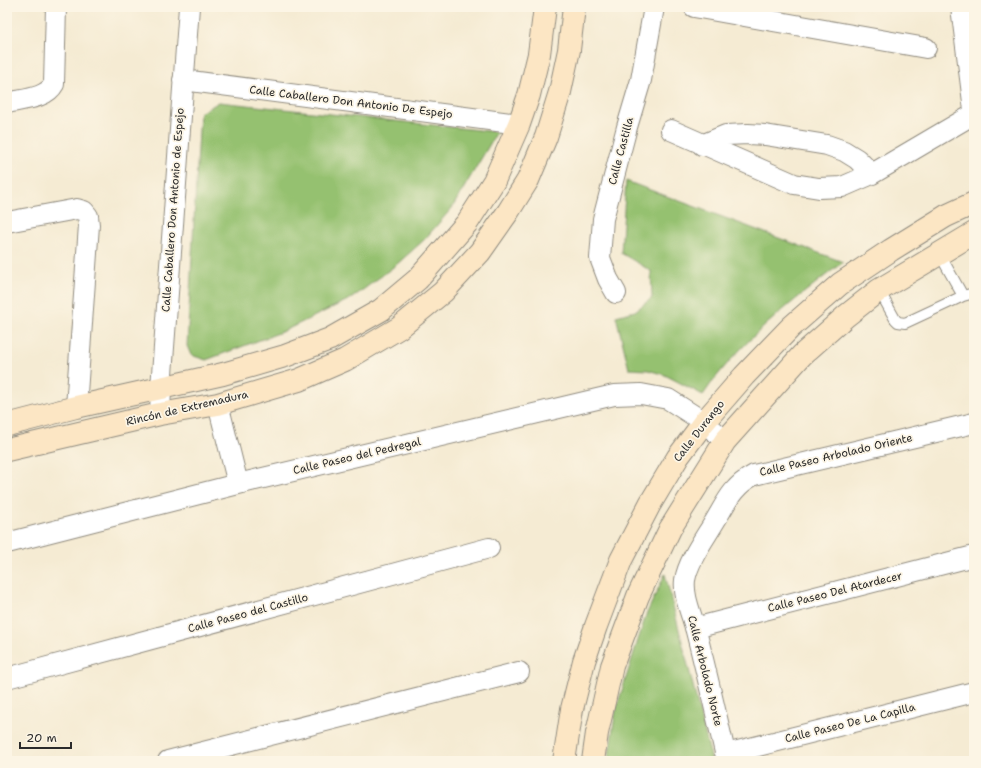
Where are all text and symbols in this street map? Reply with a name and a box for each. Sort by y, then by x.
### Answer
street label: Calle Caballero Don Antonio De Espejo [248,82,454,122]
street label: Calle Caballero Don Antonio de Espejo [158,107,188,313]
street label: Calle Castilla [605,115,637,187]
street label: Rincón de Extremadura [124,387,250,429]
street label: Calle Durango [670,397,728,465]
street label: Calle Paseo Arbolado Oriente [758,430,914,480]
street label: Calle Paseo del Pedregal [292,434,423,478]
street label: Calle Paseo Del Atardecer [766,568,904,616]
street label: Calle Paseo del Castillo [186,590,310,636]
street label: Calle Arbolado Norte [684,614,726,728]
street label: Calle Paseo De La Capilla [783,699,917,746]
scale bar [20,724,71,750]
text: 20 m [26,730,57,746]

